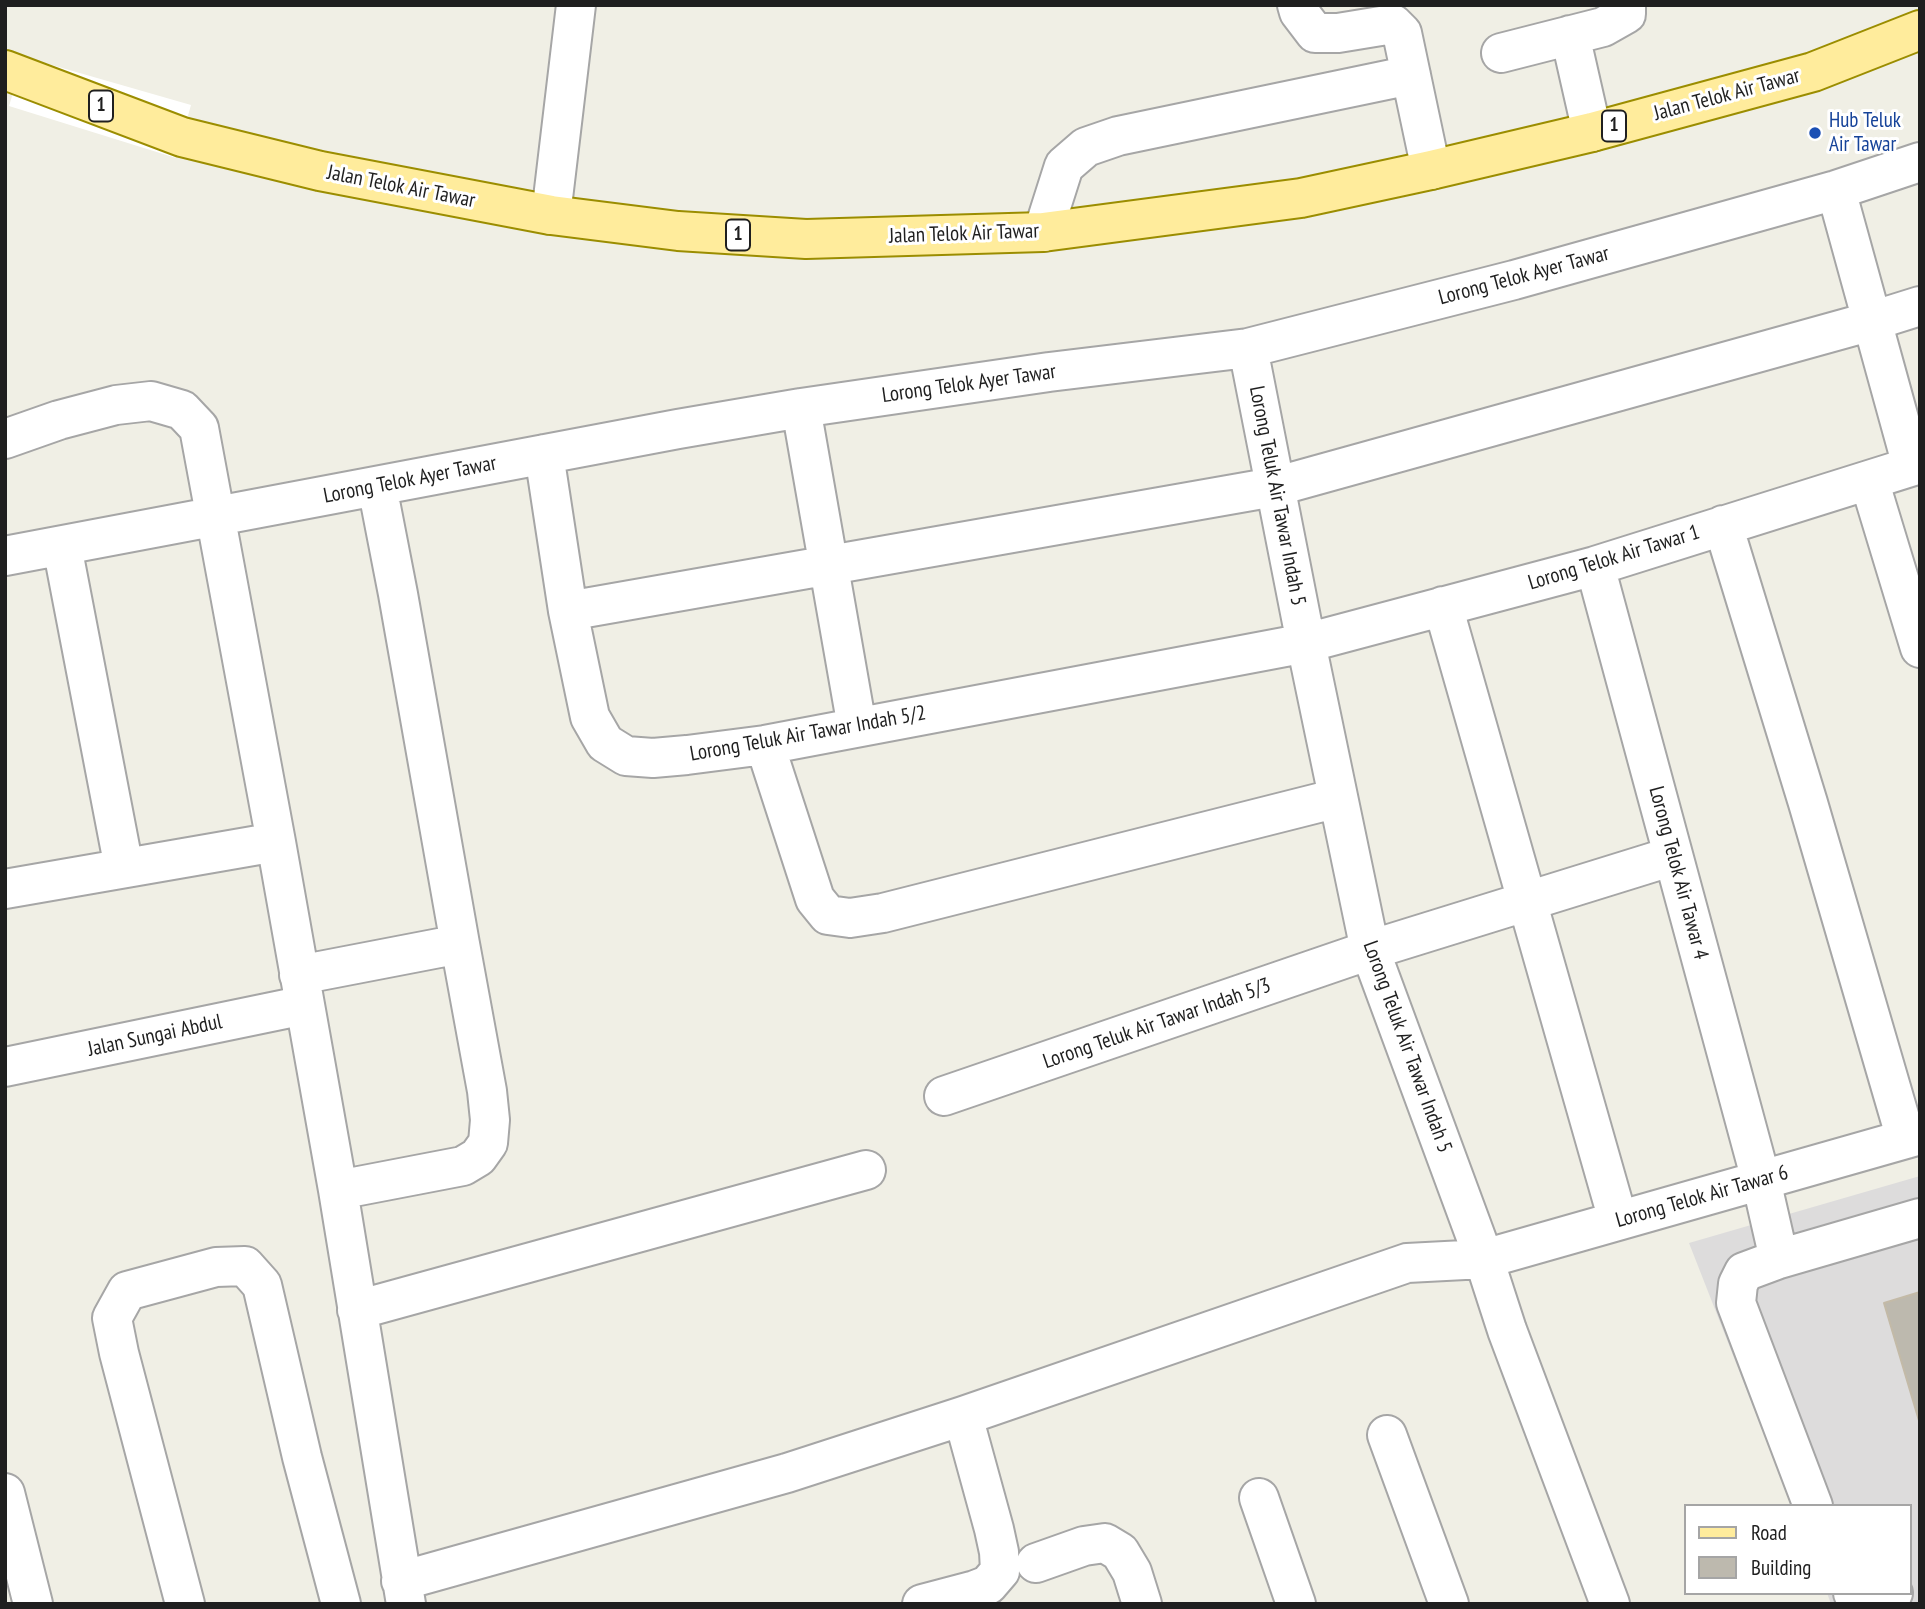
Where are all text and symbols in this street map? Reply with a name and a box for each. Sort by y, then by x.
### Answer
street label: Jalan Telok Air Tawar [1651,63,1803,127]
road number: 1 [89,90,113,122]
place label: Hub Teluk Air Tawar [1829,108,1901,158]
road number: 1 [1602,110,1626,142]
marker: Hub Teluk Air Tawar [1807,125,1823,141]
street label: Jalan Telok Air Tawar [325,160,477,214]
road number: 1 [726,219,750,250]
street label: Jalan Telok Air Tawar [889,219,1039,249]
street label: Lorong Telok Ayer Tawar [1436,241,1612,311]
street label: Lorong Telok Ayer Tawar [880,359,1058,409]
street label: Lorong Teluk Air Tawar Indah 5 [1243,384,1311,608]
street label: Lorong Telok Ayer Tawar [321,451,499,509]
street label: Lorong Telok Air Tawar 1 [1525,520,1703,596]
street label: Lorong Teluk Air Tawar Indah 5/2 [688,701,928,767]
street label: Lorong Telok Air Tawar 4 [1643,784,1713,962]
street label: Lorong Teluk Air Tawar Indah 5 [1357,938,1457,1156]
street label: Lorong Teluk Air Tawar Indah 5/3 [1040,973,1274,1075]
street label: Jalan Sungai Abdul [86,1009,224,1063]
street label: Lorong Telok Air Tawar 6 [1613,1160,1791,1234]
legend [1684,1504,1911,1595]
text: Road [1751,1519,1787,1546]
text: Building [1751,1554,1811,1581]

